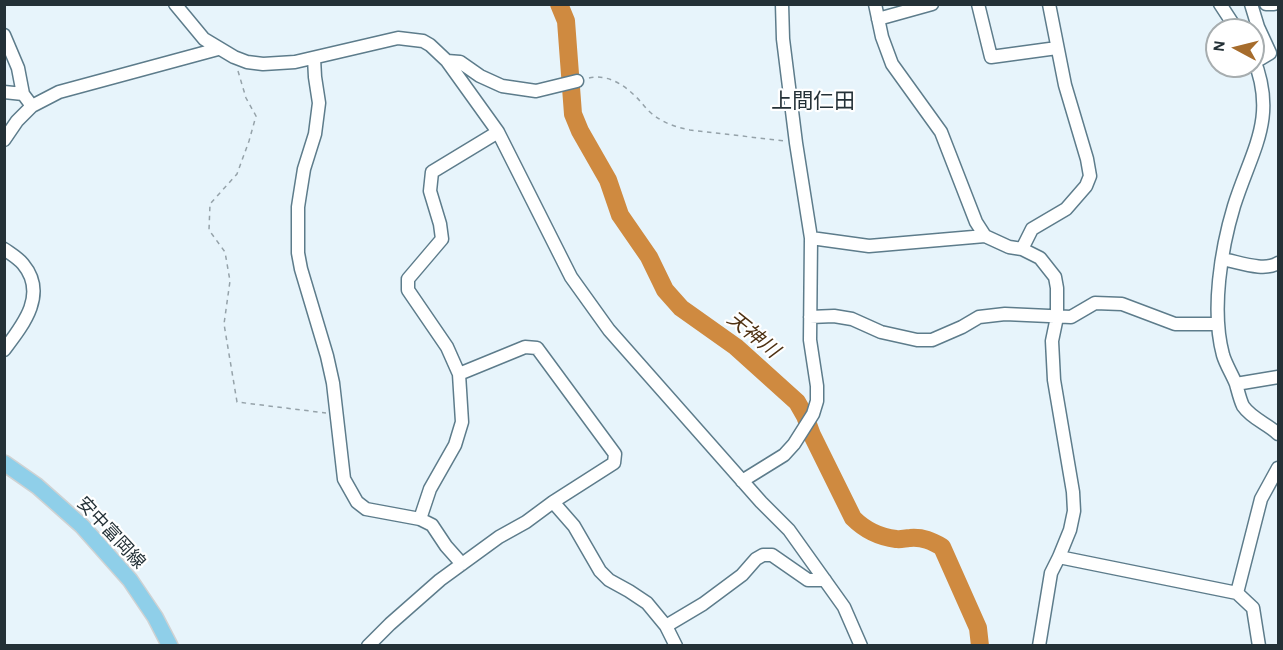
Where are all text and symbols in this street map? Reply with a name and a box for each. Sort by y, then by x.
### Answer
north arrow [1205,18,1265,78]
text: N [1211,40,1228,53]
district label: 上間仁田 [771,89,855,115]
water label: 天神川 [722,307,784,363]
street label: 安中富岡線 [72,493,150,573]

